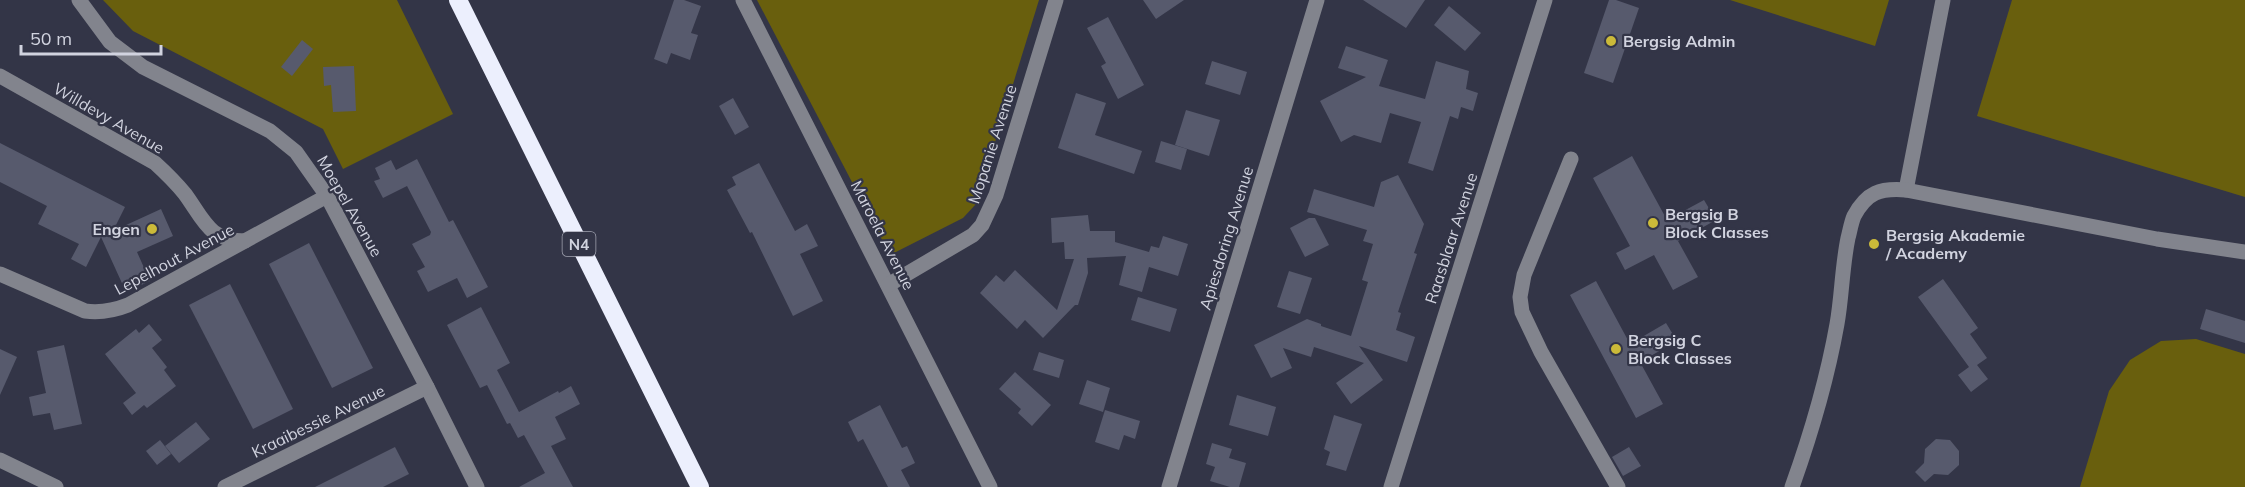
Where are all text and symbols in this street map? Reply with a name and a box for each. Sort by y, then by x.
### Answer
scale bar [21,18,160,56]
text: 50 m [30,27,72,50]
place label: Bergsig Admin [1623,31,1736,51]
marker: Bergsig Admin [1604,34,1618,48]
street label: Willdevy Avenue [50,78,168,158]
street label: Mopanie Avenue [963,82,1021,206]
street label: Moepel Avenue [313,152,387,260]
street label: Apiesdoring Avenue [1195,164,1257,312]
street label: Raasblaar Avenue [1420,170,1482,306]
street label: Maroela Avenue [847,177,919,293]
place label: Bergsig B Block Classes [1665,204,1769,242]
marker: Bergsig B Block Classes [1646,216,1660,230]
place label: Engen [92,219,140,239]
street label: Lepelhout Avenue [111,219,237,299]
marker: Engen [145,222,159,236]
place label: Bergsig Akademie / Academy [1885,225,2025,263]
road number: N4 [562,232,596,256]
marker: Bergsig Akademie / Academy [1867,237,1881,251]
place label: Bergsig C Block Classes [1628,330,1732,368]
marker: Bergsig C Block Classes [1609,342,1623,356]
street label: Kraaibessie Avenue [248,380,388,462]

